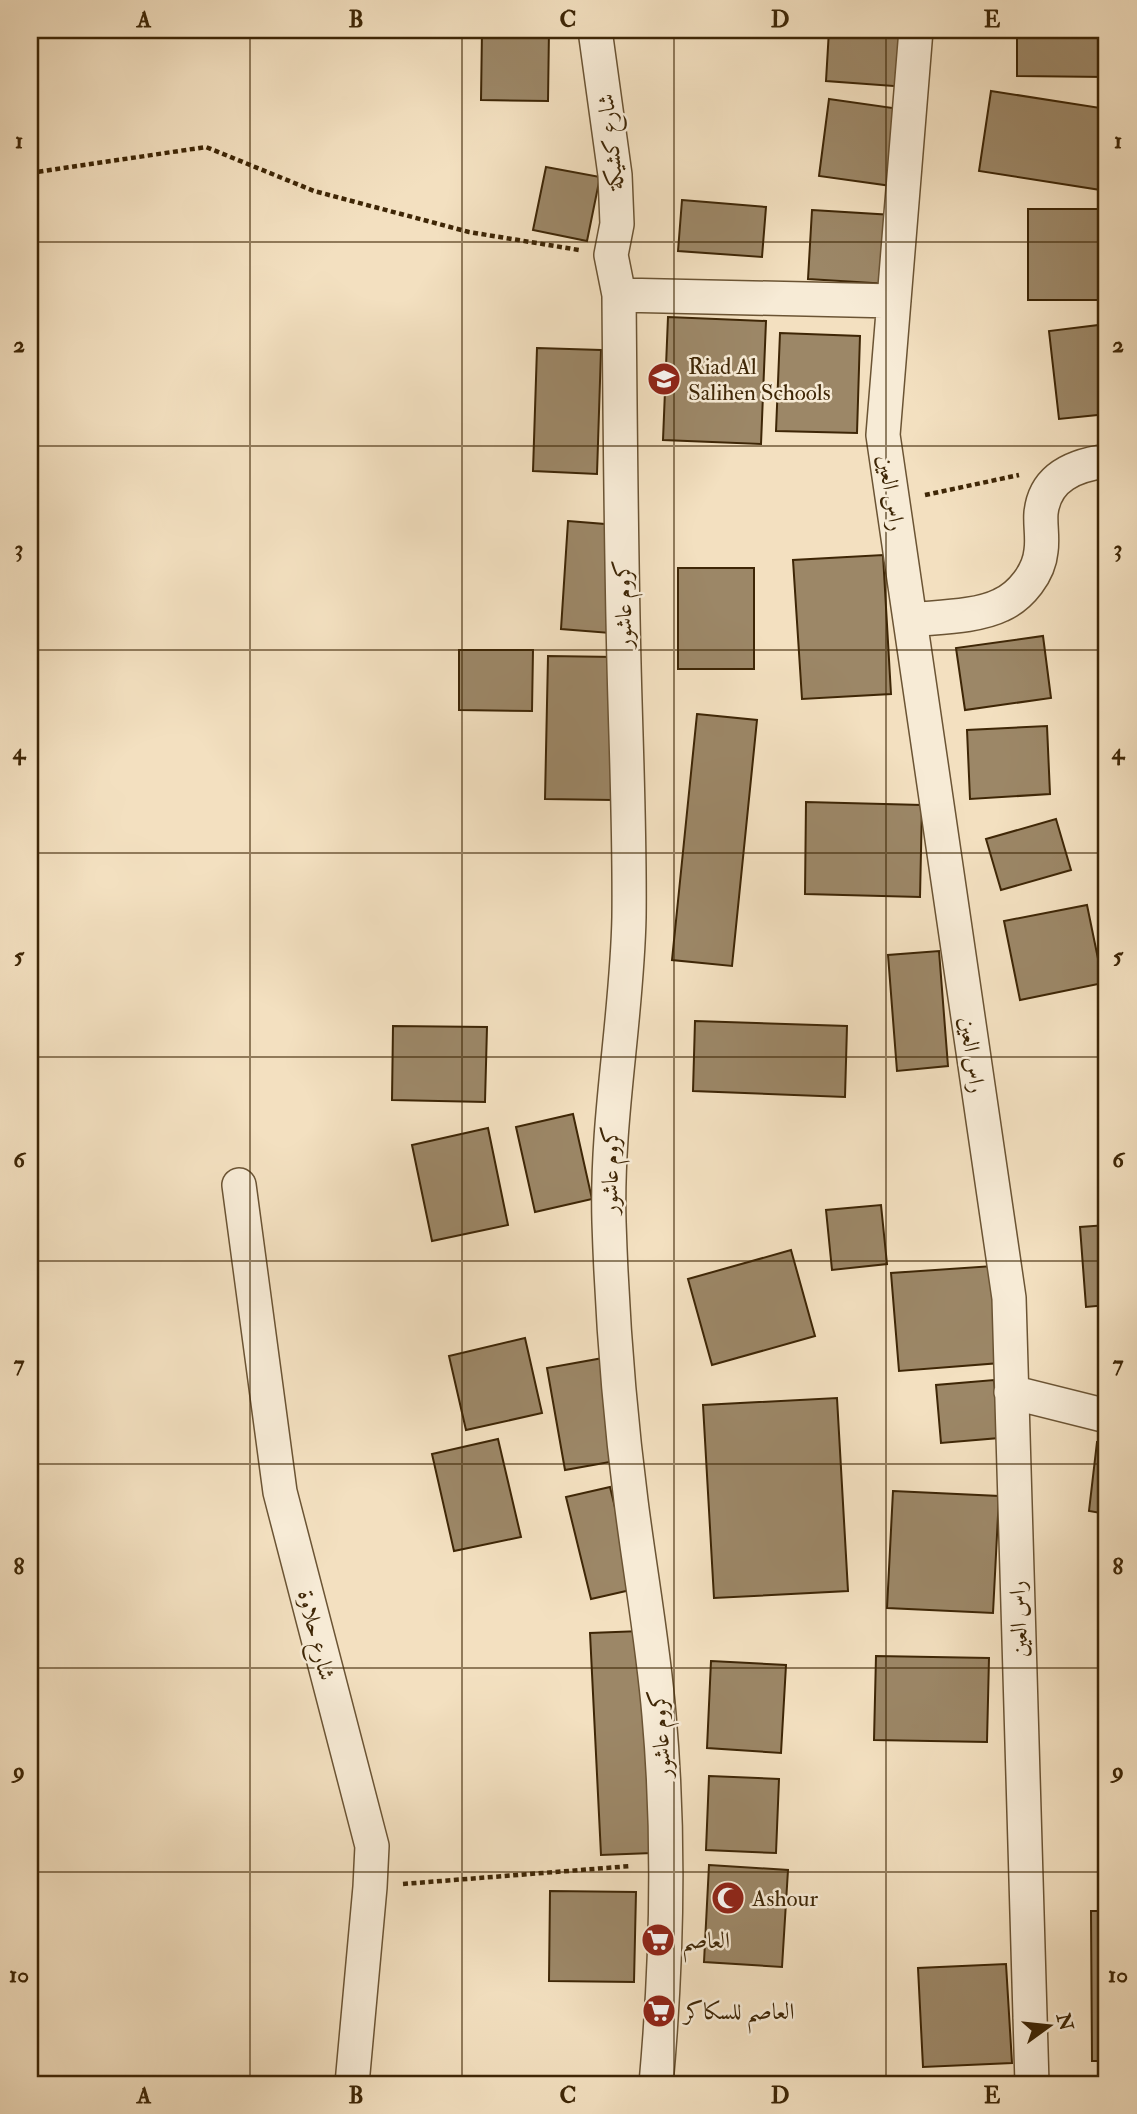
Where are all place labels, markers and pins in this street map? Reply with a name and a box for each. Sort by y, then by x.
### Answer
place label: Riad Al Salihen Schools [688,352,831,407]
school or university icon: Riad Al Salihen Schools [645,360,683,398]
mosque icon: Ashour [709,1879,747,1917]
place label: Ashour [751,1884,818,1913]
supermarket icon: العاصم [639,1921,677,1959]
place label: العاصم [682,1926,730,1963]
supermarket icon: العاصم للسكاكر [640,1992,678,2030]
place label: العاصم للسكاكر [682,1997,794,2034]

